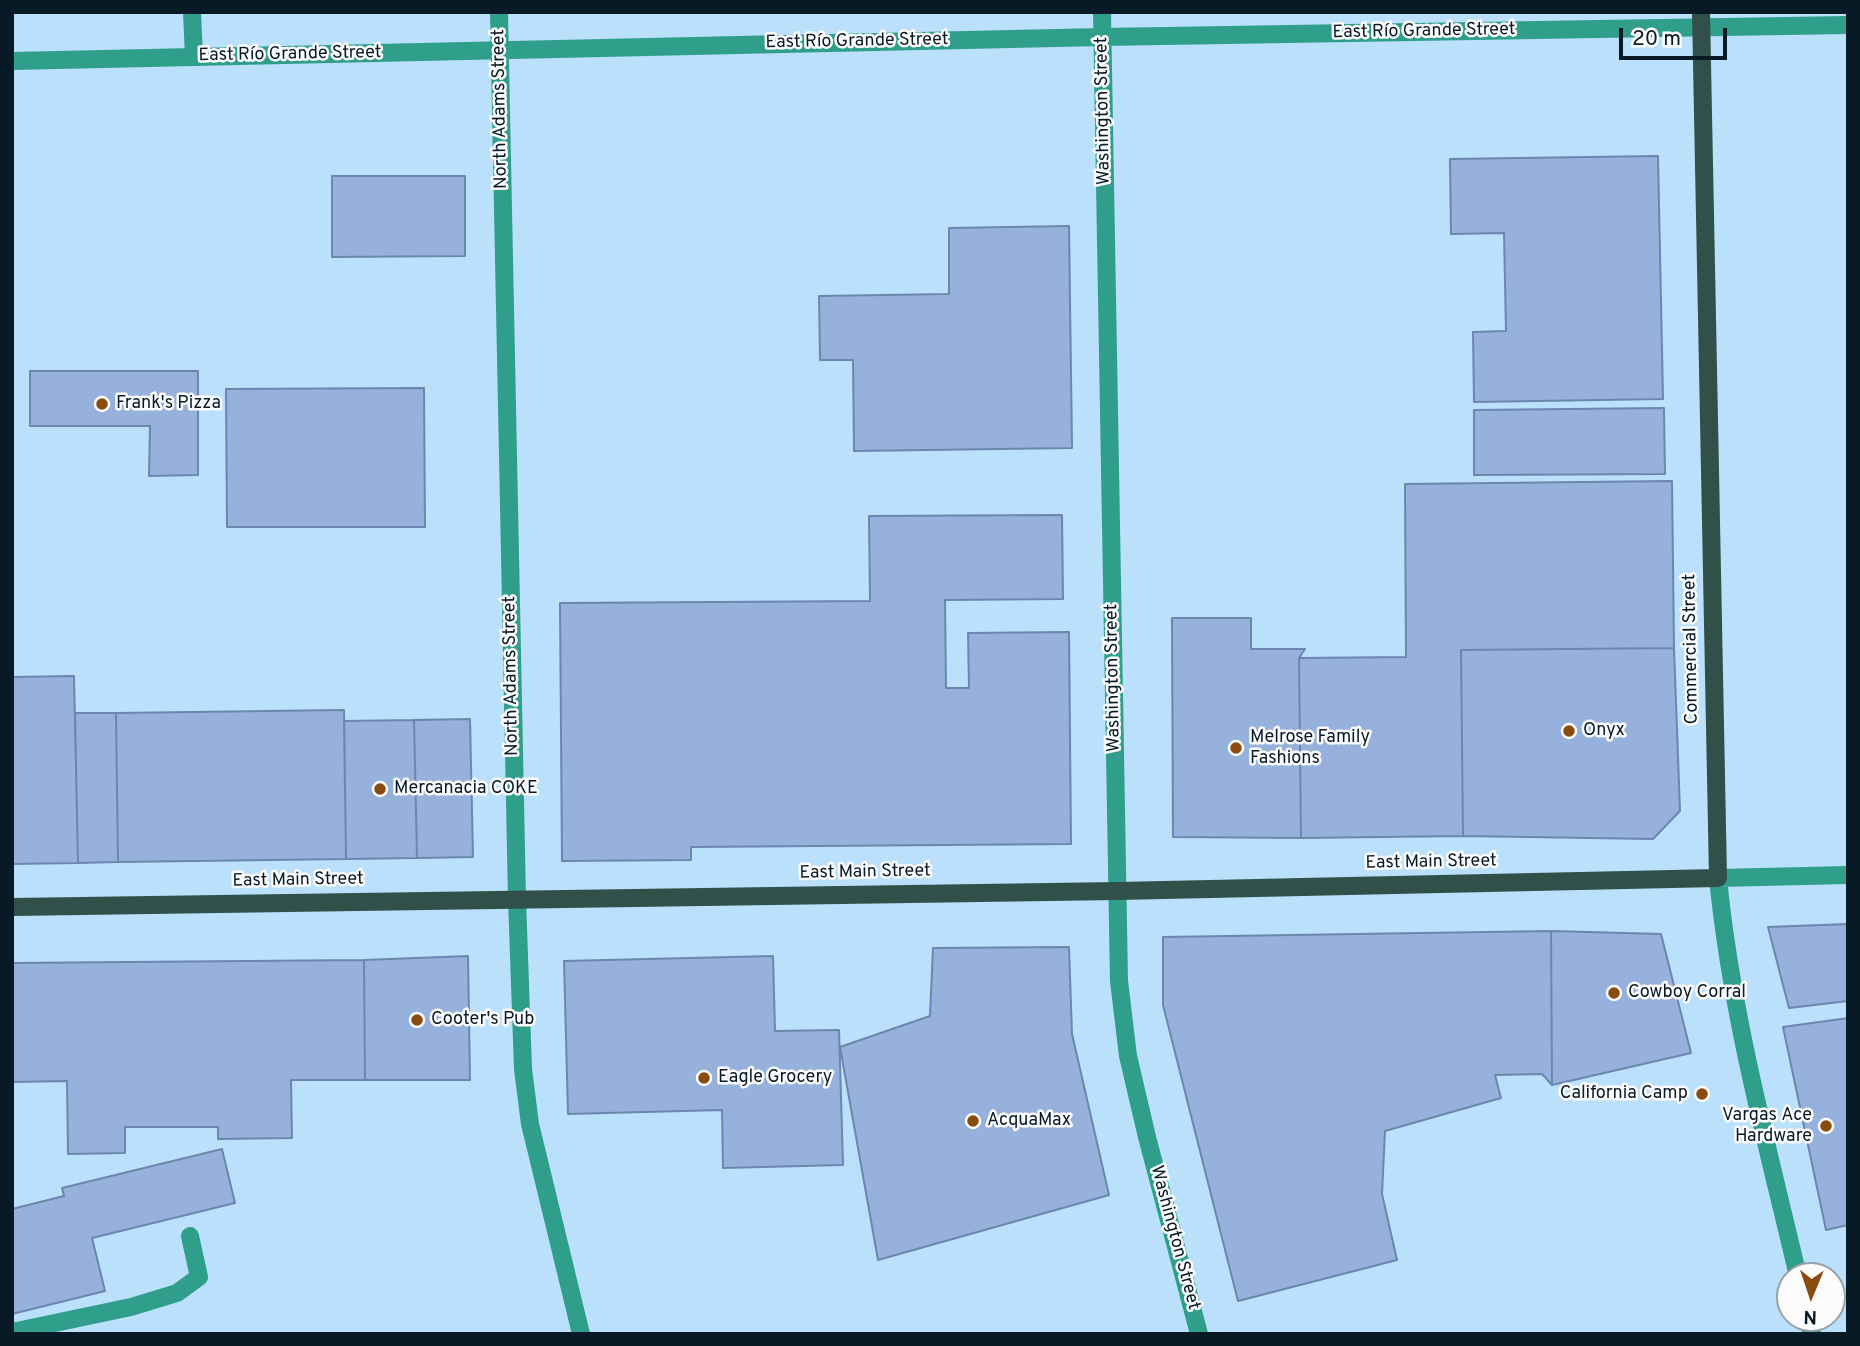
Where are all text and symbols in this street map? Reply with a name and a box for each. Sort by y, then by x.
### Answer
scale bar [1622,14,1730,58]
street label: East Río Grande Street [1332,20,1516,44]
text: 20 m [1632,26,1681,53]
street label: North Adams Street [489,29,513,189]
street label: East Río Grande Street [765,30,949,54]
street label: Washington Street [1092,37,1116,185]
street label: East Río Grande Street [198,43,382,67]
place label: Frank's Pizza [116,393,221,415]
marker: Frank's Pizza [94,396,110,412]
street label: Commercial Street [1680,574,1704,724]
street label: North Adams Street [500,596,524,756]
street label: Washington Street [1102,604,1126,752]
place label: Onyx [1583,720,1625,742]
marker: Onyx [1561,723,1577,739]
place label: Melrose Family Fashions [1250,727,1370,770]
marker: Melrose Family Fashions [1228,740,1244,756]
place label: Mercanacia COKE [394,778,538,800]
marker: Mercanacia COKE [372,781,388,797]
street label: East Main Street [1365,851,1497,875]
street label: East Main Street [799,861,931,885]
street label: East Main Street [232,869,364,893]
place label: Cowboy Corral [1628,982,1746,1004]
marker: Cowboy Corral [1606,985,1622,1001]
place label: Cooter's Pub [431,1009,534,1031]
marker: Cooter's Pub [409,1012,425,1028]
place label: Eagle Grocery [718,1067,832,1089]
marker: Eagle Grocery [696,1070,712,1086]
place label: California Camp [1560,1083,1688,1105]
marker: California Camp [1694,1086,1710,1102]
place label: Vargas Ace Hardware [1722,1105,1812,1148]
place label: AcquaMax [987,1110,1071,1132]
marker: AcquaMax [965,1113,981,1129]
marker: Vargas Ace Hardware [1818,1118,1834,1134]
street label: Washington Street [1144,1164,1204,1312]
north arrow [1776,1262,1846,1332]
text: N [1803,1304,1818,1328]

